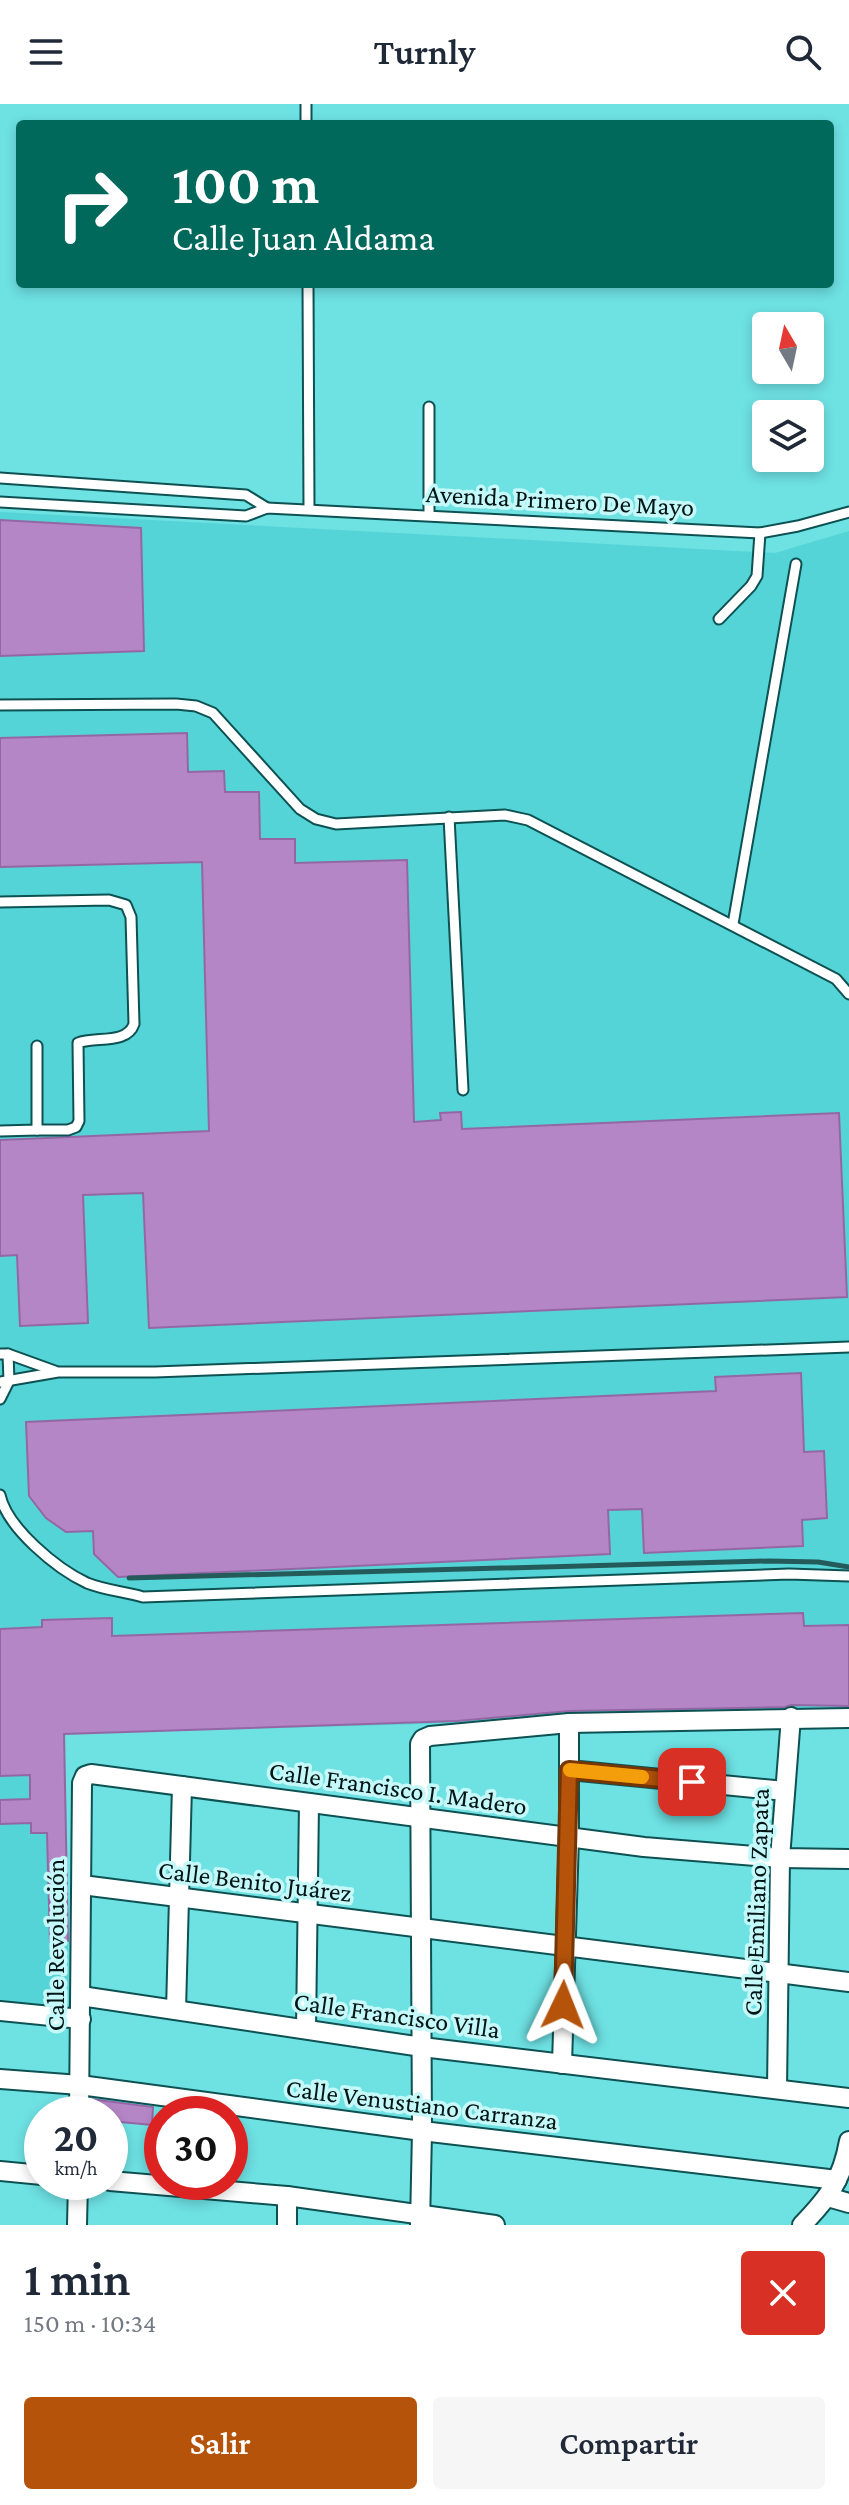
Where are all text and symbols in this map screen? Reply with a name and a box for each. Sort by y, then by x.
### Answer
icon: menu [24,30,68,74]
icon: search [781,30,825,74]
text: Turnly [374,32,475,72]
icon: right [40,152,144,256]
text: 100 m [172,153,319,215]
text: Calle Juan Aldama [172,218,435,258]
north arrow [752,312,824,384]
map controls [752,312,824,472]
button: layers [752,400,824,472]
street label: Avenida Primero De Mayo [425,479,695,522]
pin [658,1748,726,1816]
street label: Calle Francisco I. Madero [267,1756,529,1821]
icon: arrive [670,1760,714,1804]
street label: Calle Emiliano Zapata [738,1787,775,2017]
street label: Calle Benito Juárez [157,1855,353,1908]
street label: Calle Revolución [41,1859,70,2031]
position arrow [521,1963,605,2047]
street label: Calle Francisco Villa [292,1987,502,2044]
street label: Calle Venustiano Carranza [284,2073,560,2136]
speed limit sign: 30 [144,2096,248,2200]
text: 20 [54,2115,98,2160]
text: km/h [54,2157,98,2179]
button: close [741,2251,825,2335]
text: 1 min [24,2252,131,2305]
text: 150 m · 10:34 [24,2309,156,2338]
button: Salir [24,2397,417,2489]
button: Compartir [433,2397,825,2489]

